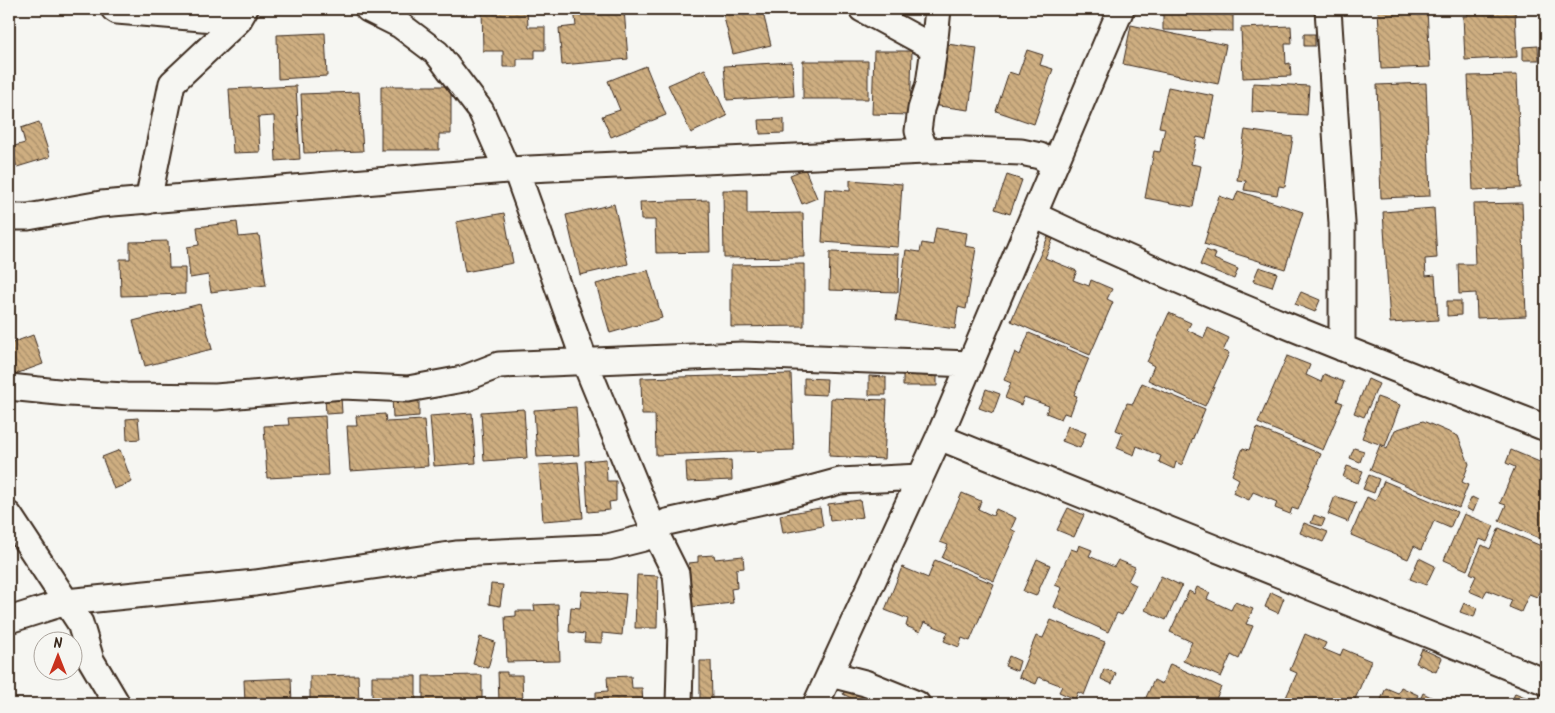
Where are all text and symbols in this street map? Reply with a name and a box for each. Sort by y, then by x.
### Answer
north arrow [32,630,82,680]
text: N [54,633,63,655]

